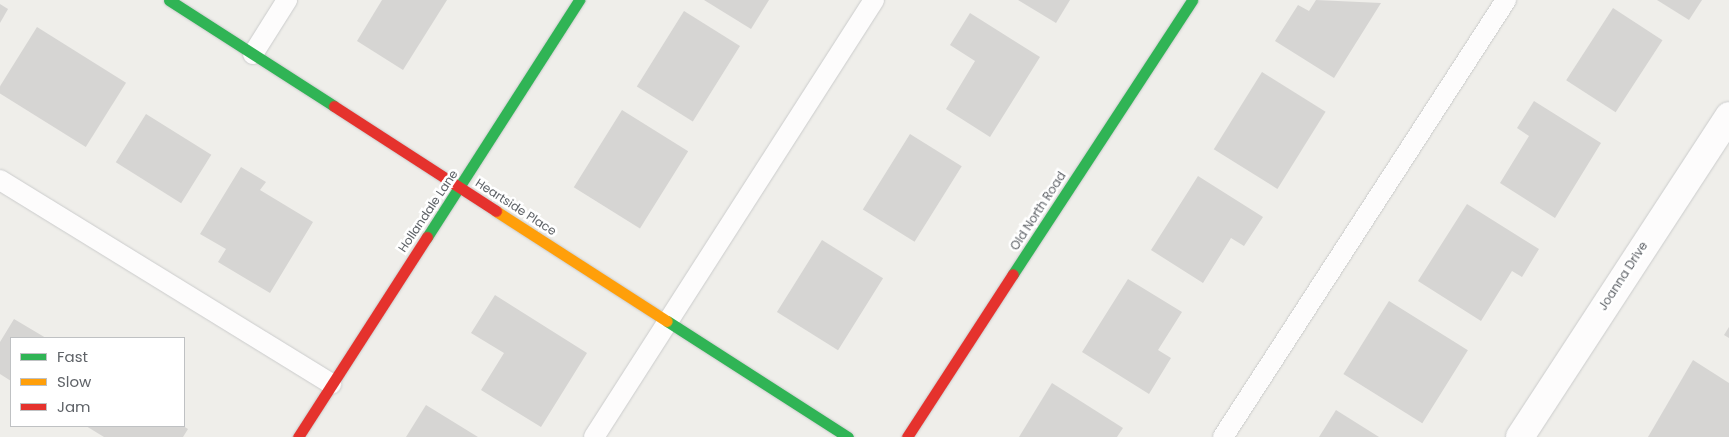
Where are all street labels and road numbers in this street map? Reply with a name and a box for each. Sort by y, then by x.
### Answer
street label: Hollandale Lane [395,167,461,255]
street label: Old North Road [1007,169,1069,253]
street label: Heartside Place [473,176,559,238]
street label: Joanna Drive [1595,239,1651,313]

